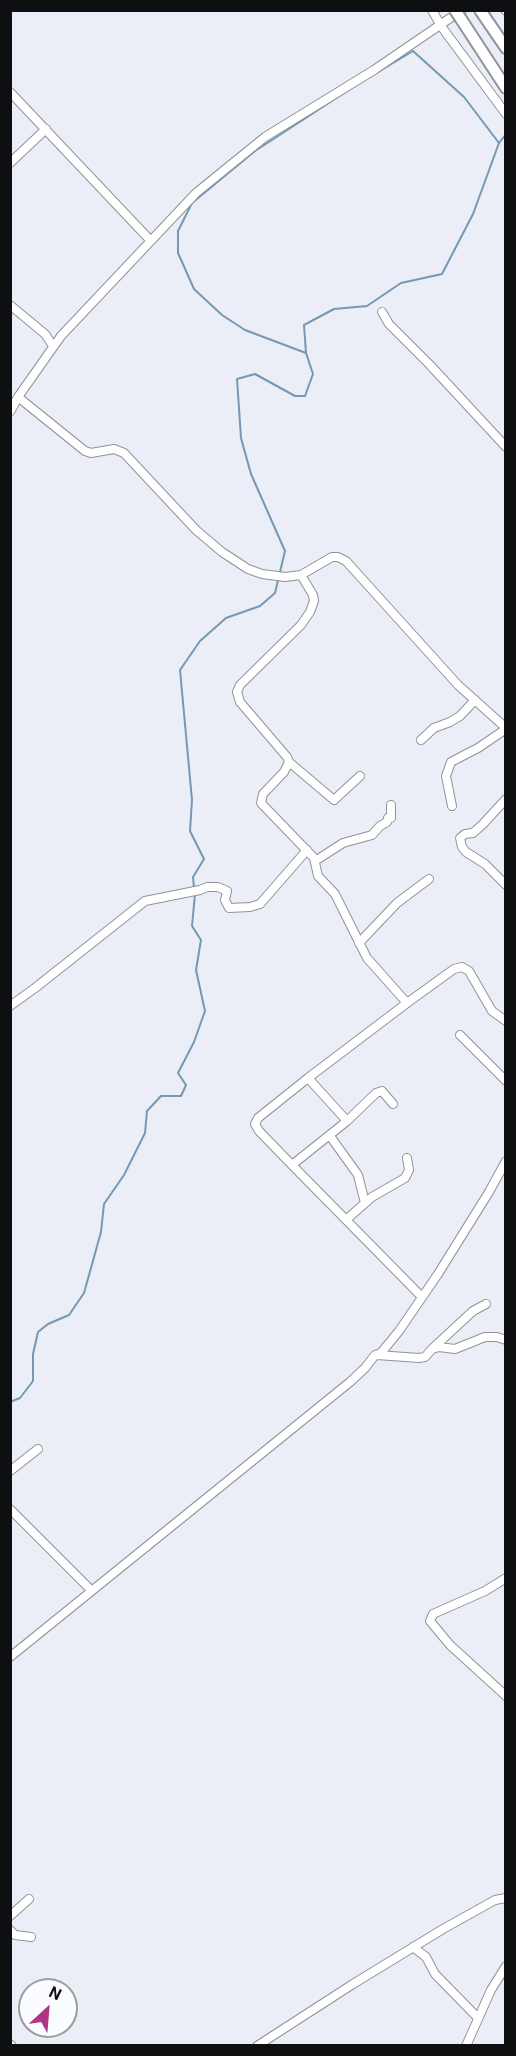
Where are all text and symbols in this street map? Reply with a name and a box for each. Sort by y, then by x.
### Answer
north arrow [18,1978,78,2038]
text: N [46,1982,64,2004]

